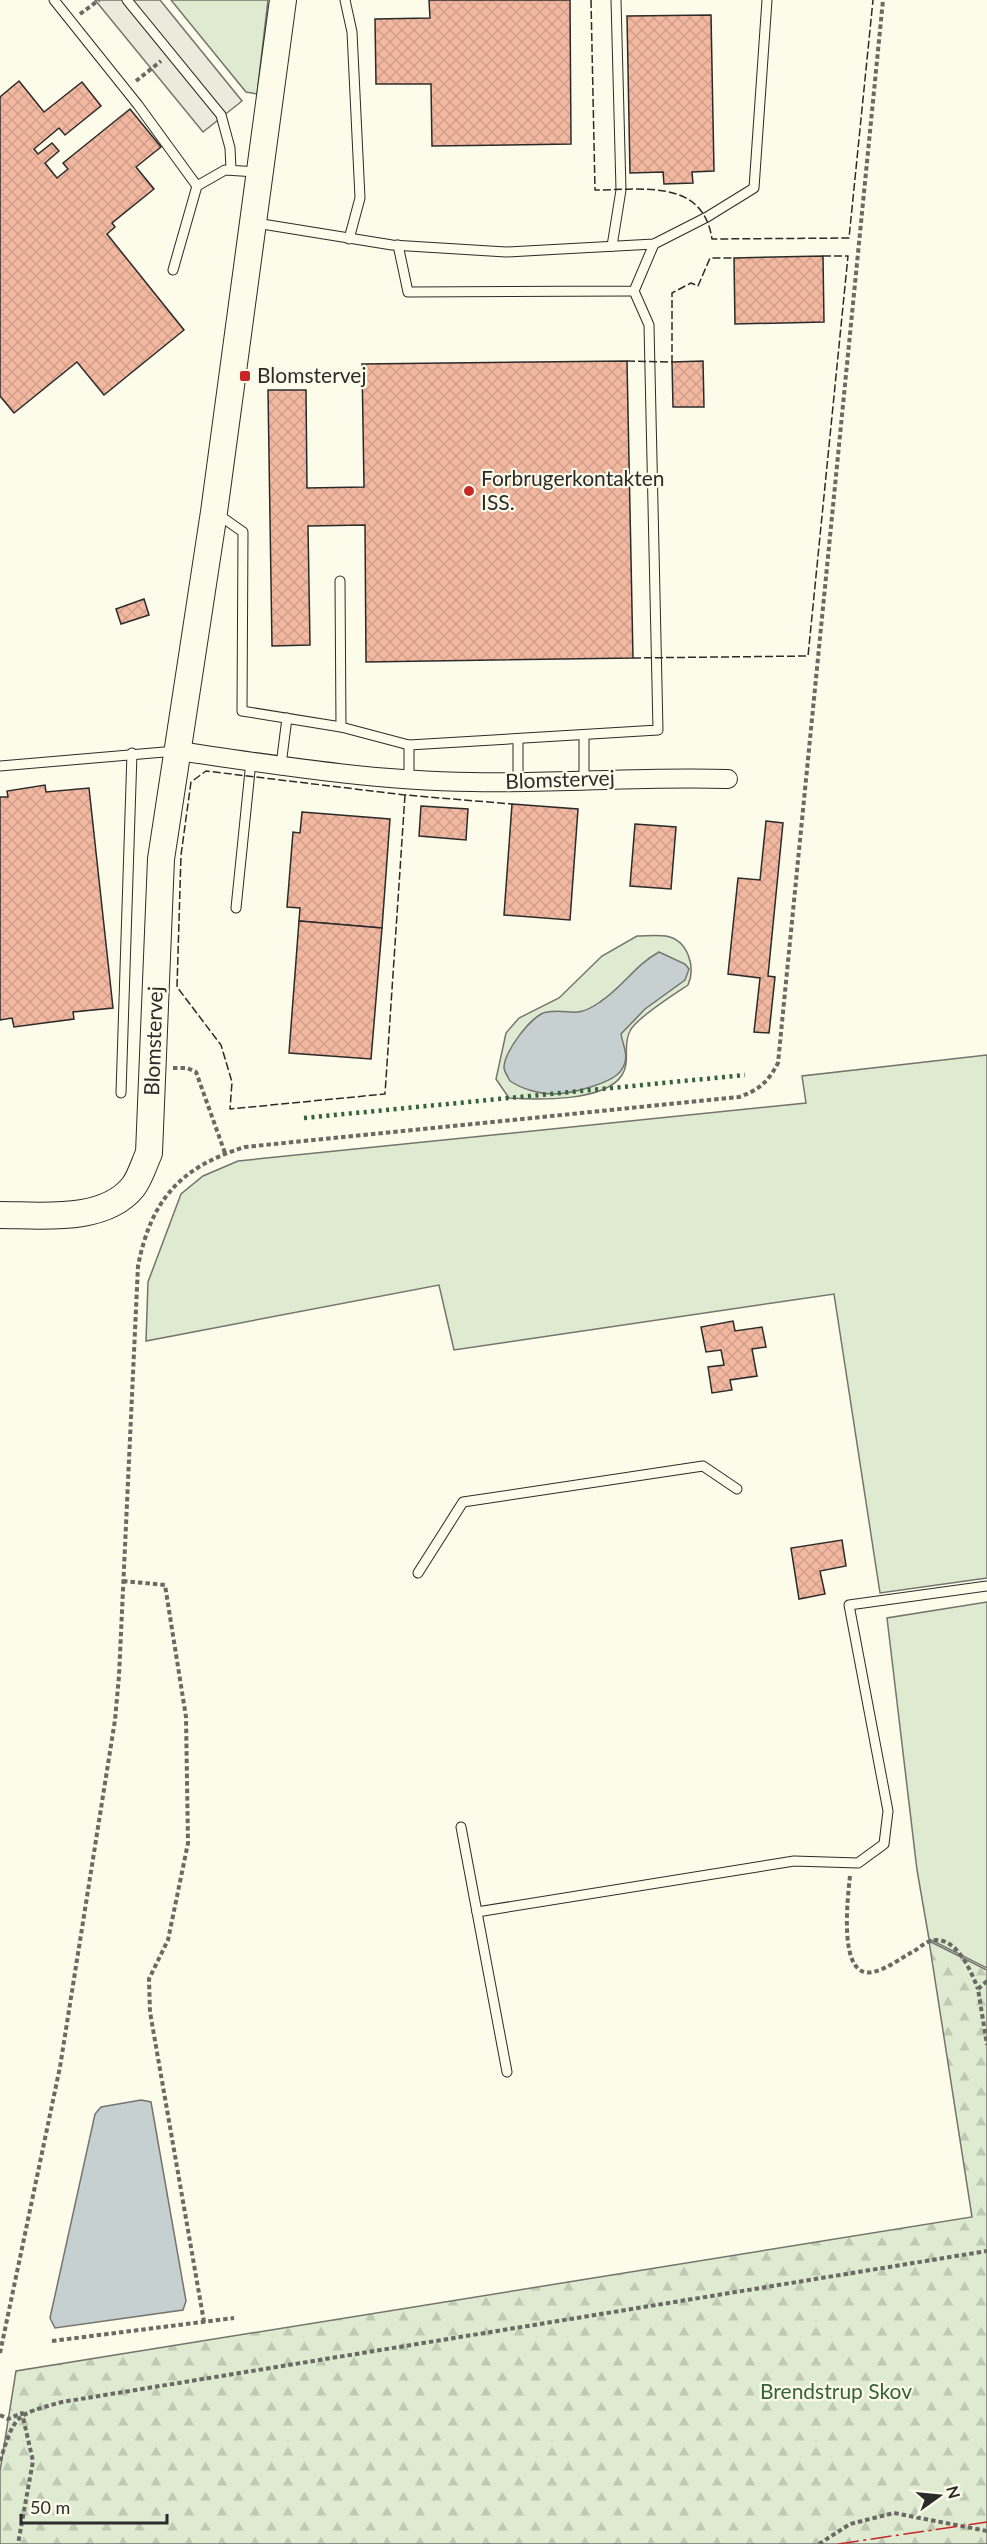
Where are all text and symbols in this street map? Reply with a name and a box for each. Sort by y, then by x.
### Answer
place label: Blomstervej [257,362,366,387]
marker: Blomstervej [238,369,252,383]
place label: Forbrugerkontakten ISS. [481,465,665,514]
marker: Forbrugerkontakten ISS. [462,484,476,498]
street label: Blomstervej [505,764,615,793]
street label: Blomstervej [138,986,167,1096]
park label: Brendstrup Skov [760,2378,912,2403]
north arrow [909,2466,969,2526]
text: N [943,2484,965,2500]
scale bar [21,2487,166,2525]
text: 50 m [30,2496,70,2518]

